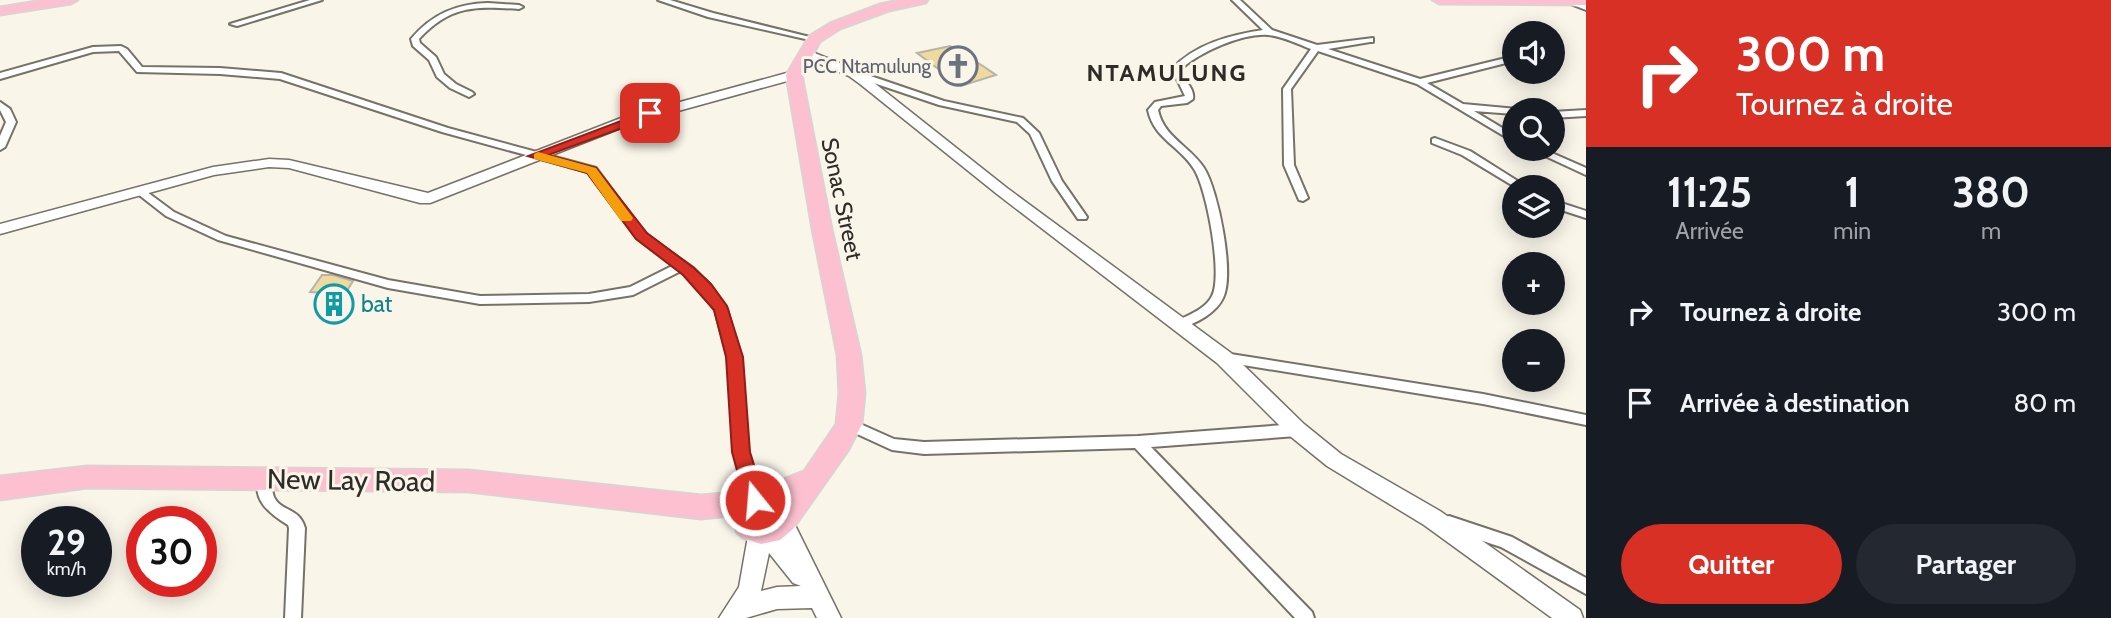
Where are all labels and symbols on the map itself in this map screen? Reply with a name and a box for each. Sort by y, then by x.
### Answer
church icon: PCC Ntamulung [937,45,979,87]
place label: PCC Ntamulung [803,55,932,78]
district label: NTAMULUNG [1087,58,1247,87]
pin [620,83,680,143]
street label: Sonac Street [815,135,869,263]
building icon: bat [313,283,355,325]
place label: bat [361,290,393,318]
street label: New Lay Road [267,462,435,498]
position arrow [718,463,792,537]
speed limit sign: 30 [126,506,217,597]

